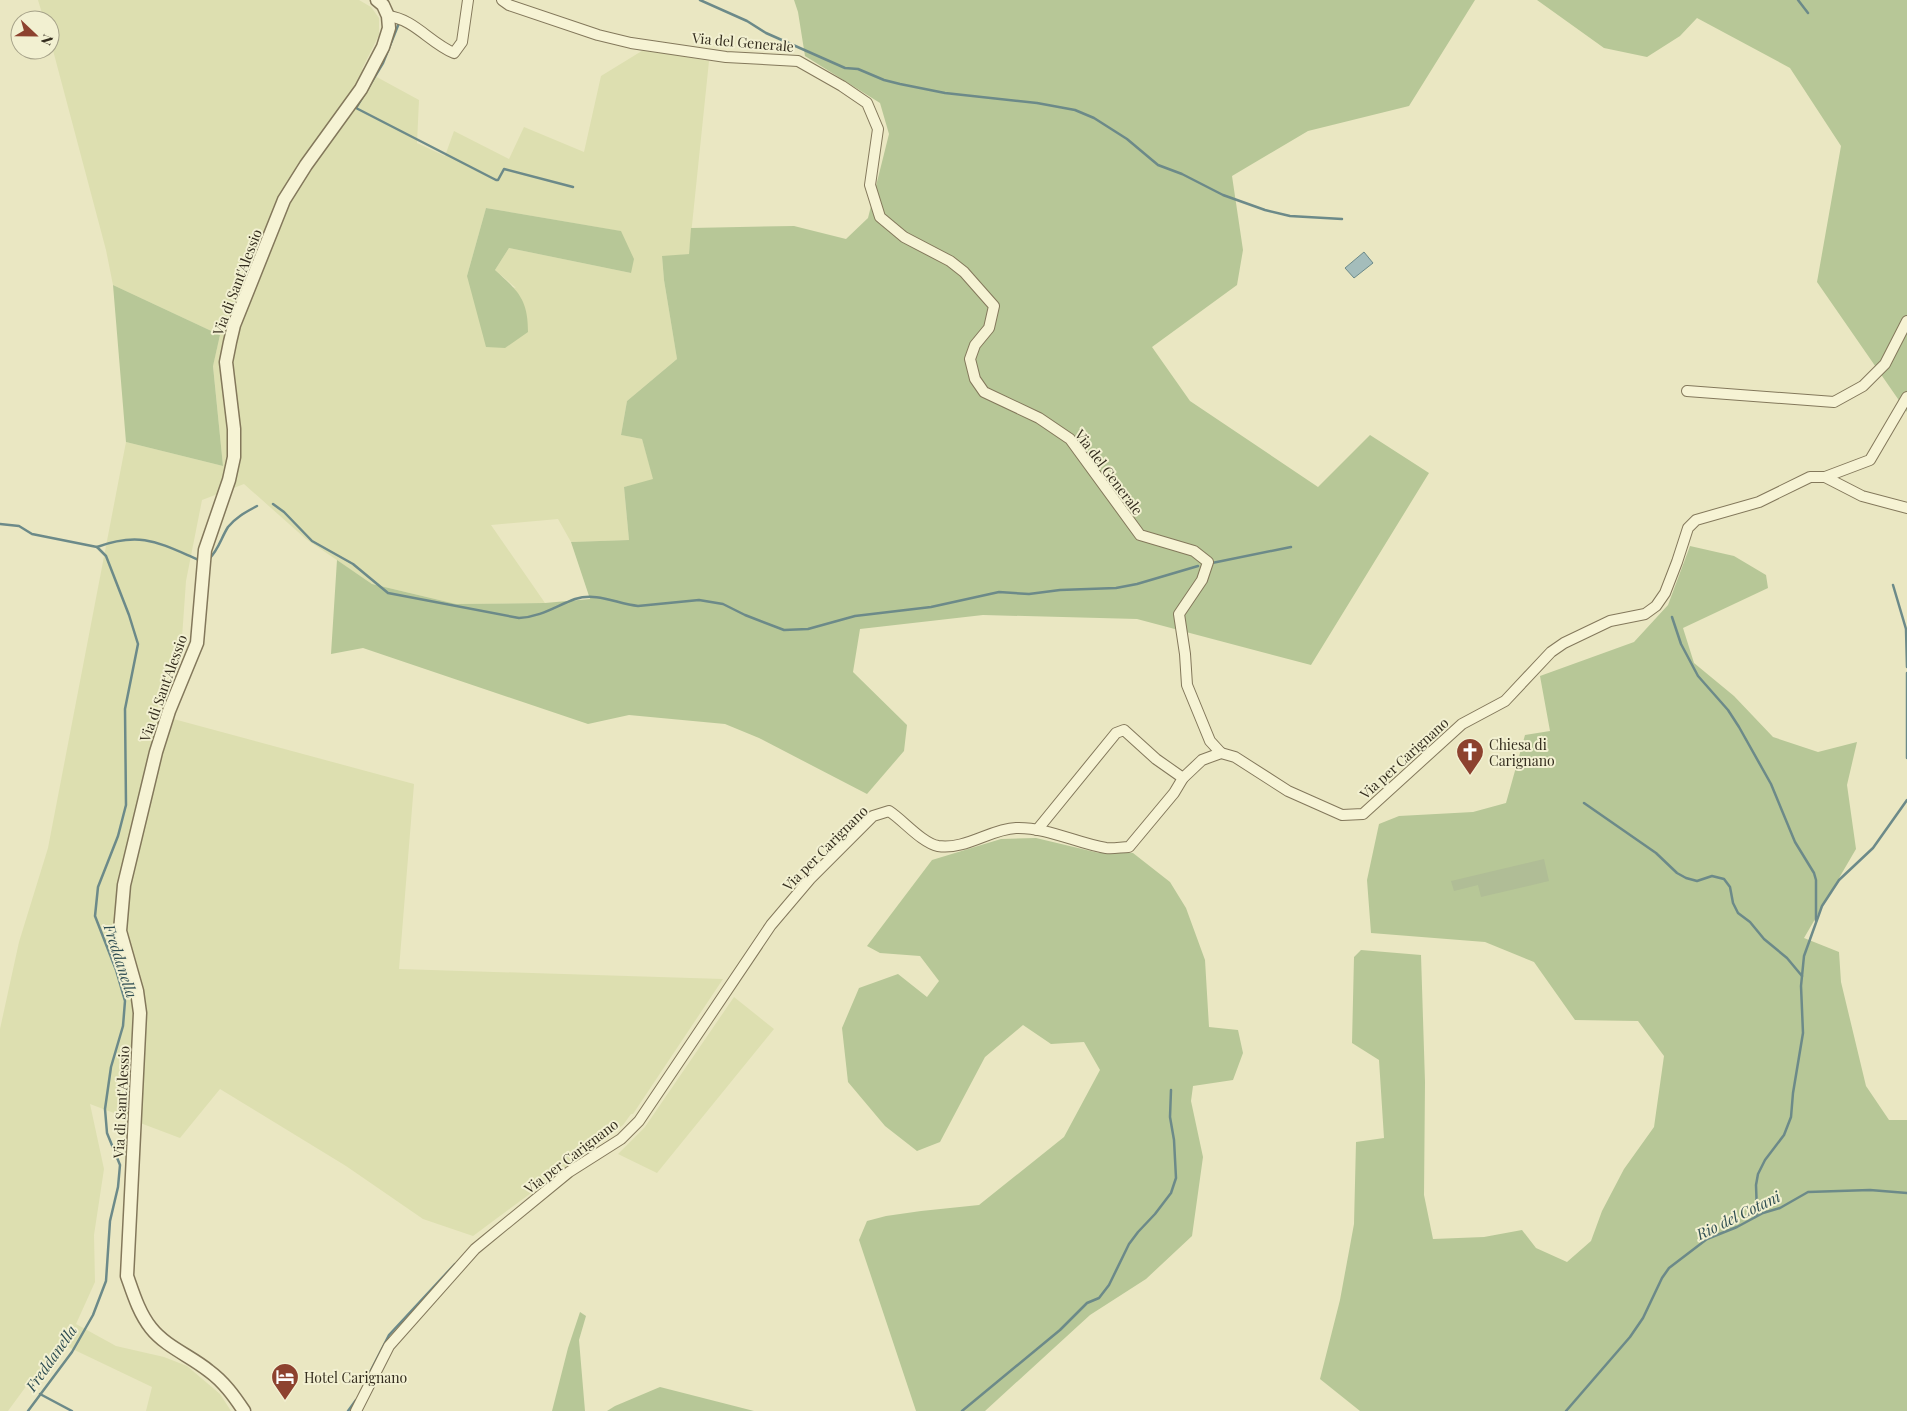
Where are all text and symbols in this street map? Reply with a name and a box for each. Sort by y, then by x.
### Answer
north arrow [10,10,60,60]
street label: Via del Generale [690,28,795,56]
text: N [37,32,58,48]
street label: Via di Sant'Alessio [208,226,266,339]
street label: Via del Generale [1070,425,1147,518]
street label: Via di Sant'Alessio [135,632,191,745]
street label: Via per Carignano [1355,713,1453,804]
place label: Chiesa di Carignano [1489,735,1555,770]
church icon: Chiesa di Carignano [1455,737,1485,776]
street label: Via per Carignano [778,801,872,895]
water label: Freddanella [99,921,142,1001]
street label: Via di Sant'Alessio [109,1045,133,1160]
street label: Via per Carignano [519,1114,622,1198]
water label: Rio del Cotani [1692,1186,1784,1244]
water label: Freddanella [20,1321,81,1396]
hotel icon: Hotel Carignano [270,1362,300,1401]
place label: Hotel Carignano [304,1368,408,1387]

